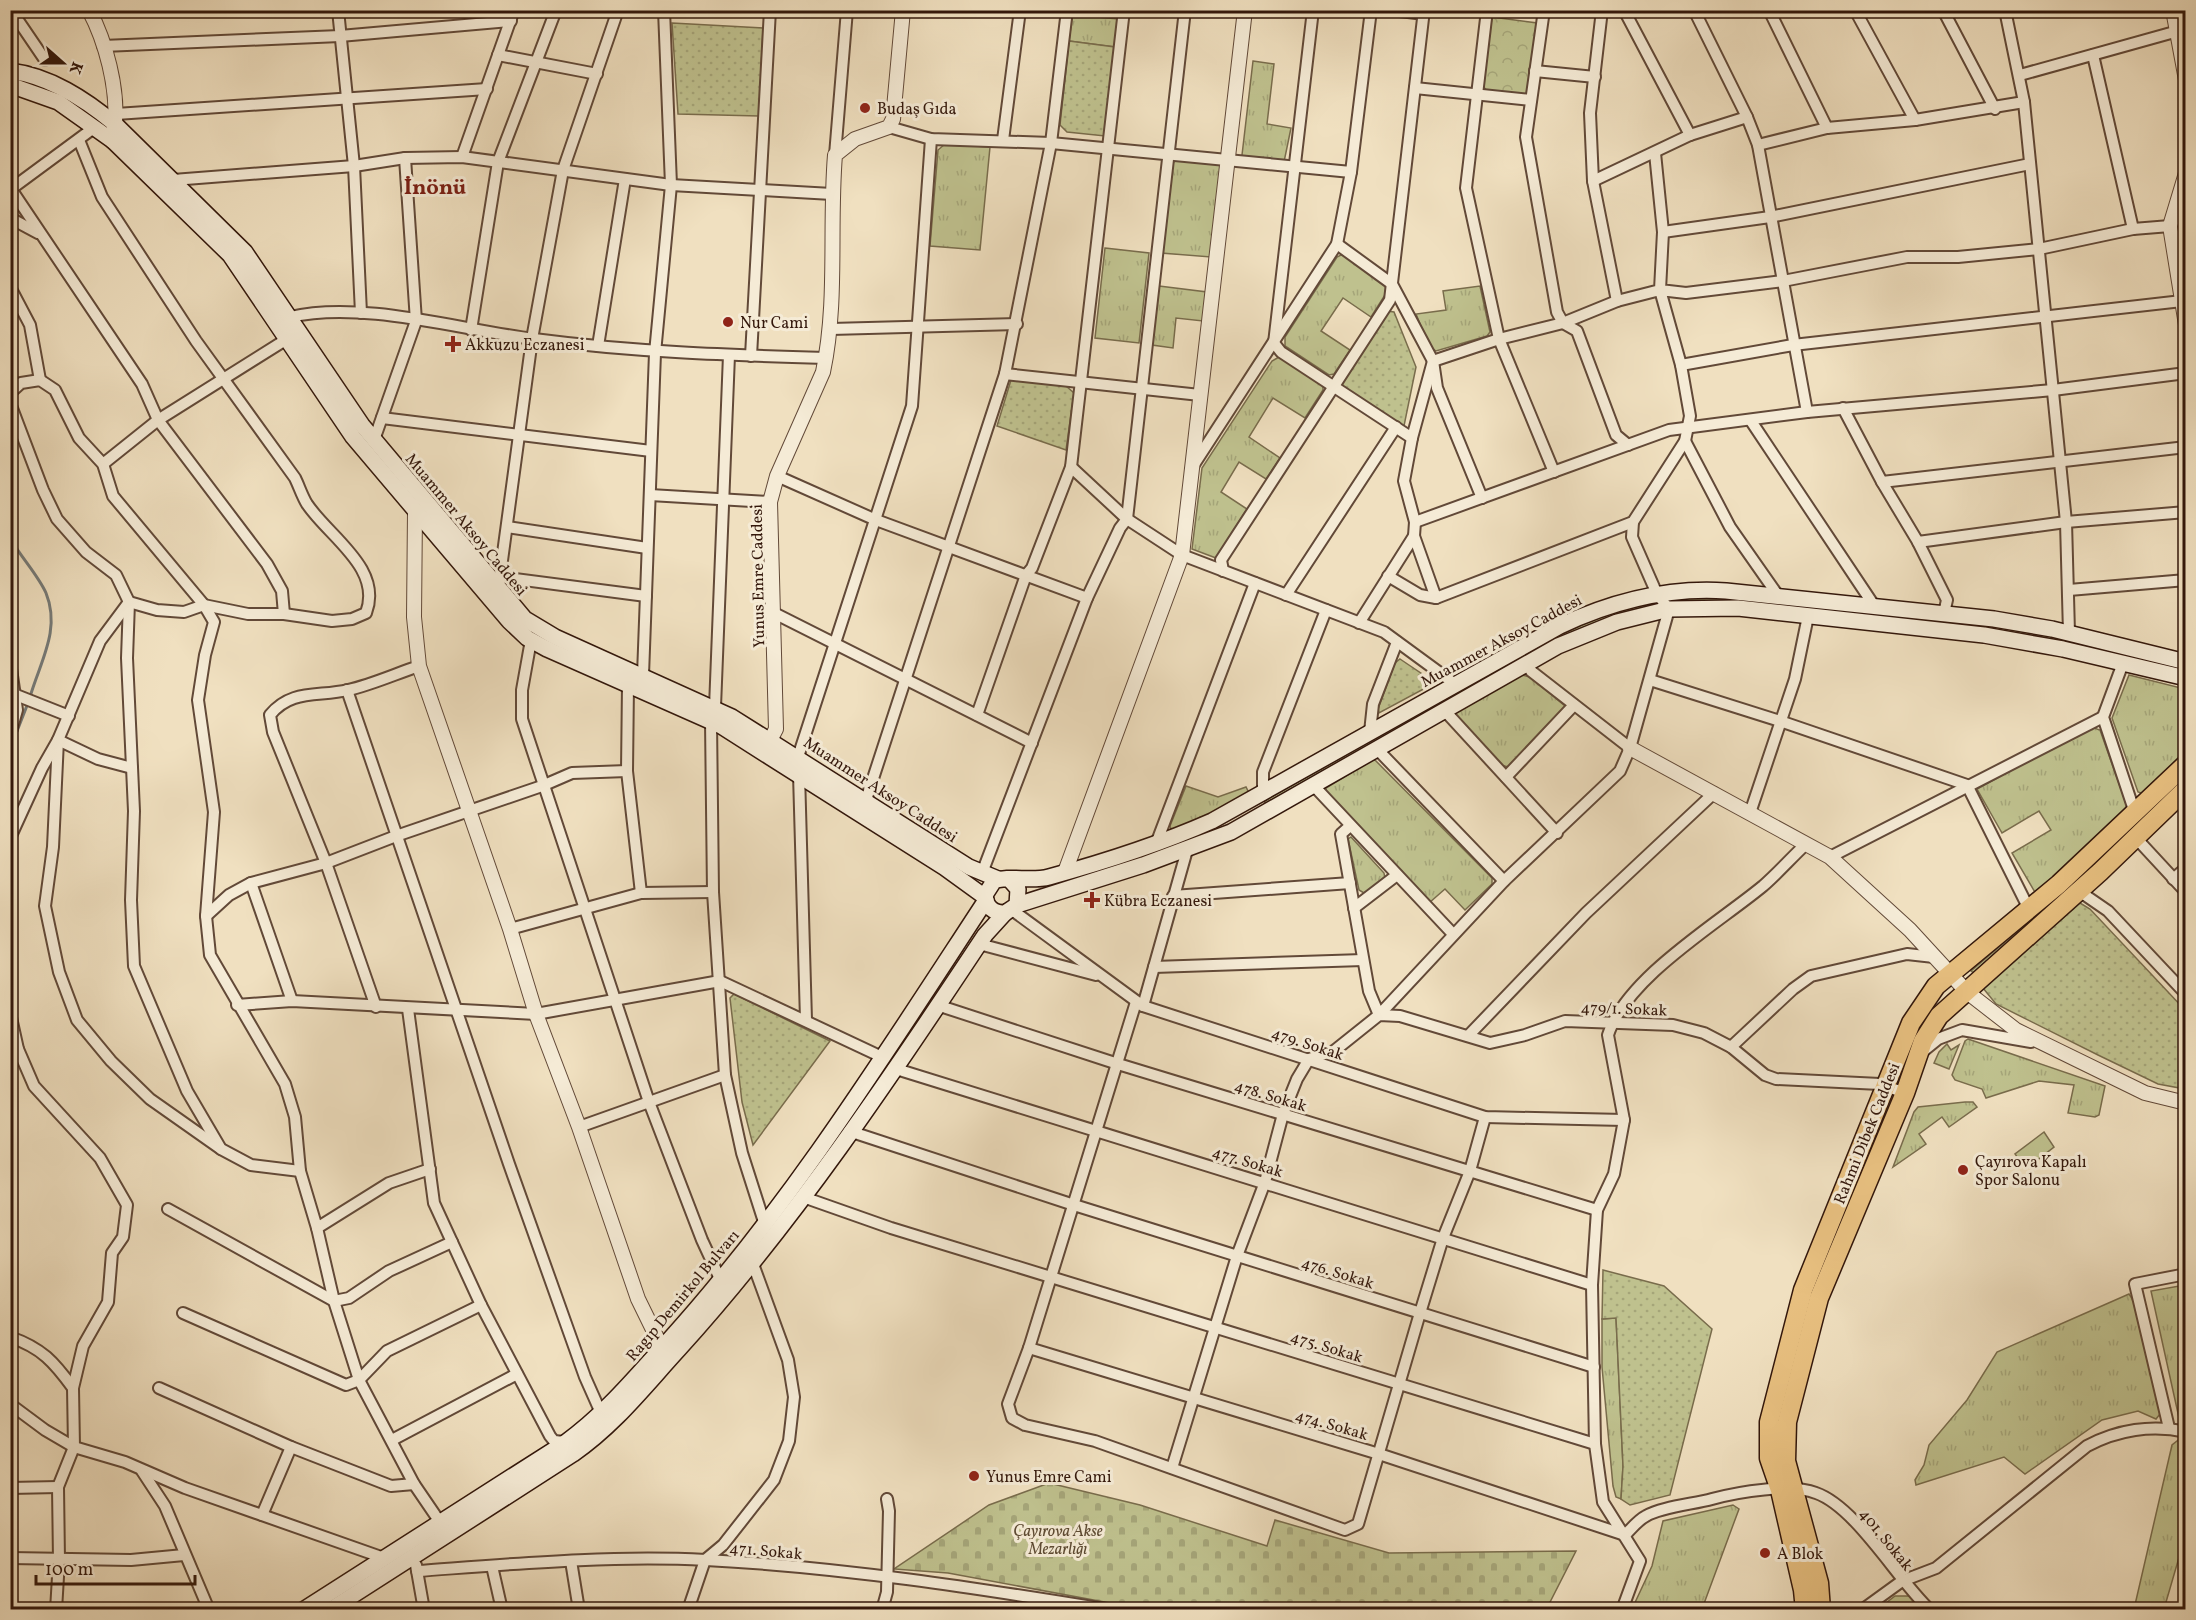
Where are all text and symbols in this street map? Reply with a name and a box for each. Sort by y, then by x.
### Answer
north arrow [33,33,93,93]
text: K [63,58,87,77]
place label: Budaş Gıda [877,99,957,121]
marker: Budaş Gıda [858,101,872,115]
district label: İnönü [404,173,466,204]
place label: Nur Cami [740,313,808,335]
marker: Nur Cami [721,315,735,329]
place label: Akkuzu Eczanesi [465,335,585,357]
marker: Akkuzu Eczanesi [446,337,460,351]
street label: Muammer Aksoy Caddesi [399,449,532,601]
street label: Yunus Emre Caddesi [747,504,771,648]
street label: Muammer Aksoy Caddesi [1417,590,1587,694]
street label: Muammer Aksoy Caddesi [799,733,961,849]
place label: Kübra Eczanesi [1104,891,1212,913]
marker: Kübra Eczanesi [1085,893,1099,907]
street label: 479/1. Sokak [1580,997,1668,1023]
street label: 479. Sokak [1268,1023,1347,1067]
street label: Rahmi Dibek Caddesi [1829,1059,1906,1208]
street label: 478. Sokak [1232,1075,1310,1118]
street label: 477. Sokak [1209,1142,1286,1184]
place label: Çayırova Kapalı Spor Salonu [1975,1152,2087,1192]
marker: Çayırova Kapalı Spor Salonu [1956,1163,1970,1177]
street label: Ragıp Demirkol Bulvarı [622,1226,745,1367]
street label: 476. Sokak [1298,1252,1377,1295]
street label: 475. Sokak [1288,1326,1366,1369]
street label: 474. Sokak [1292,1405,1371,1447]
place label: Yunus Emre Cami [986,1467,1112,1489]
marker: Yunus Emre Cami [967,1469,981,1483]
street label: 401. Sokak [1853,1504,1918,1576]
park label: Çayırova Akse Mezarlığı [1013,1521,1103,1561]
street label: 471. Sokak [728,1538,803,1566]
place label: A Blok [1777,1544,1824,1566]
marker: A Blok [1758,1546,1772,1560]
scale bar [36,1548,195,1586]
text: 100 m [45,1558,94,1583]

